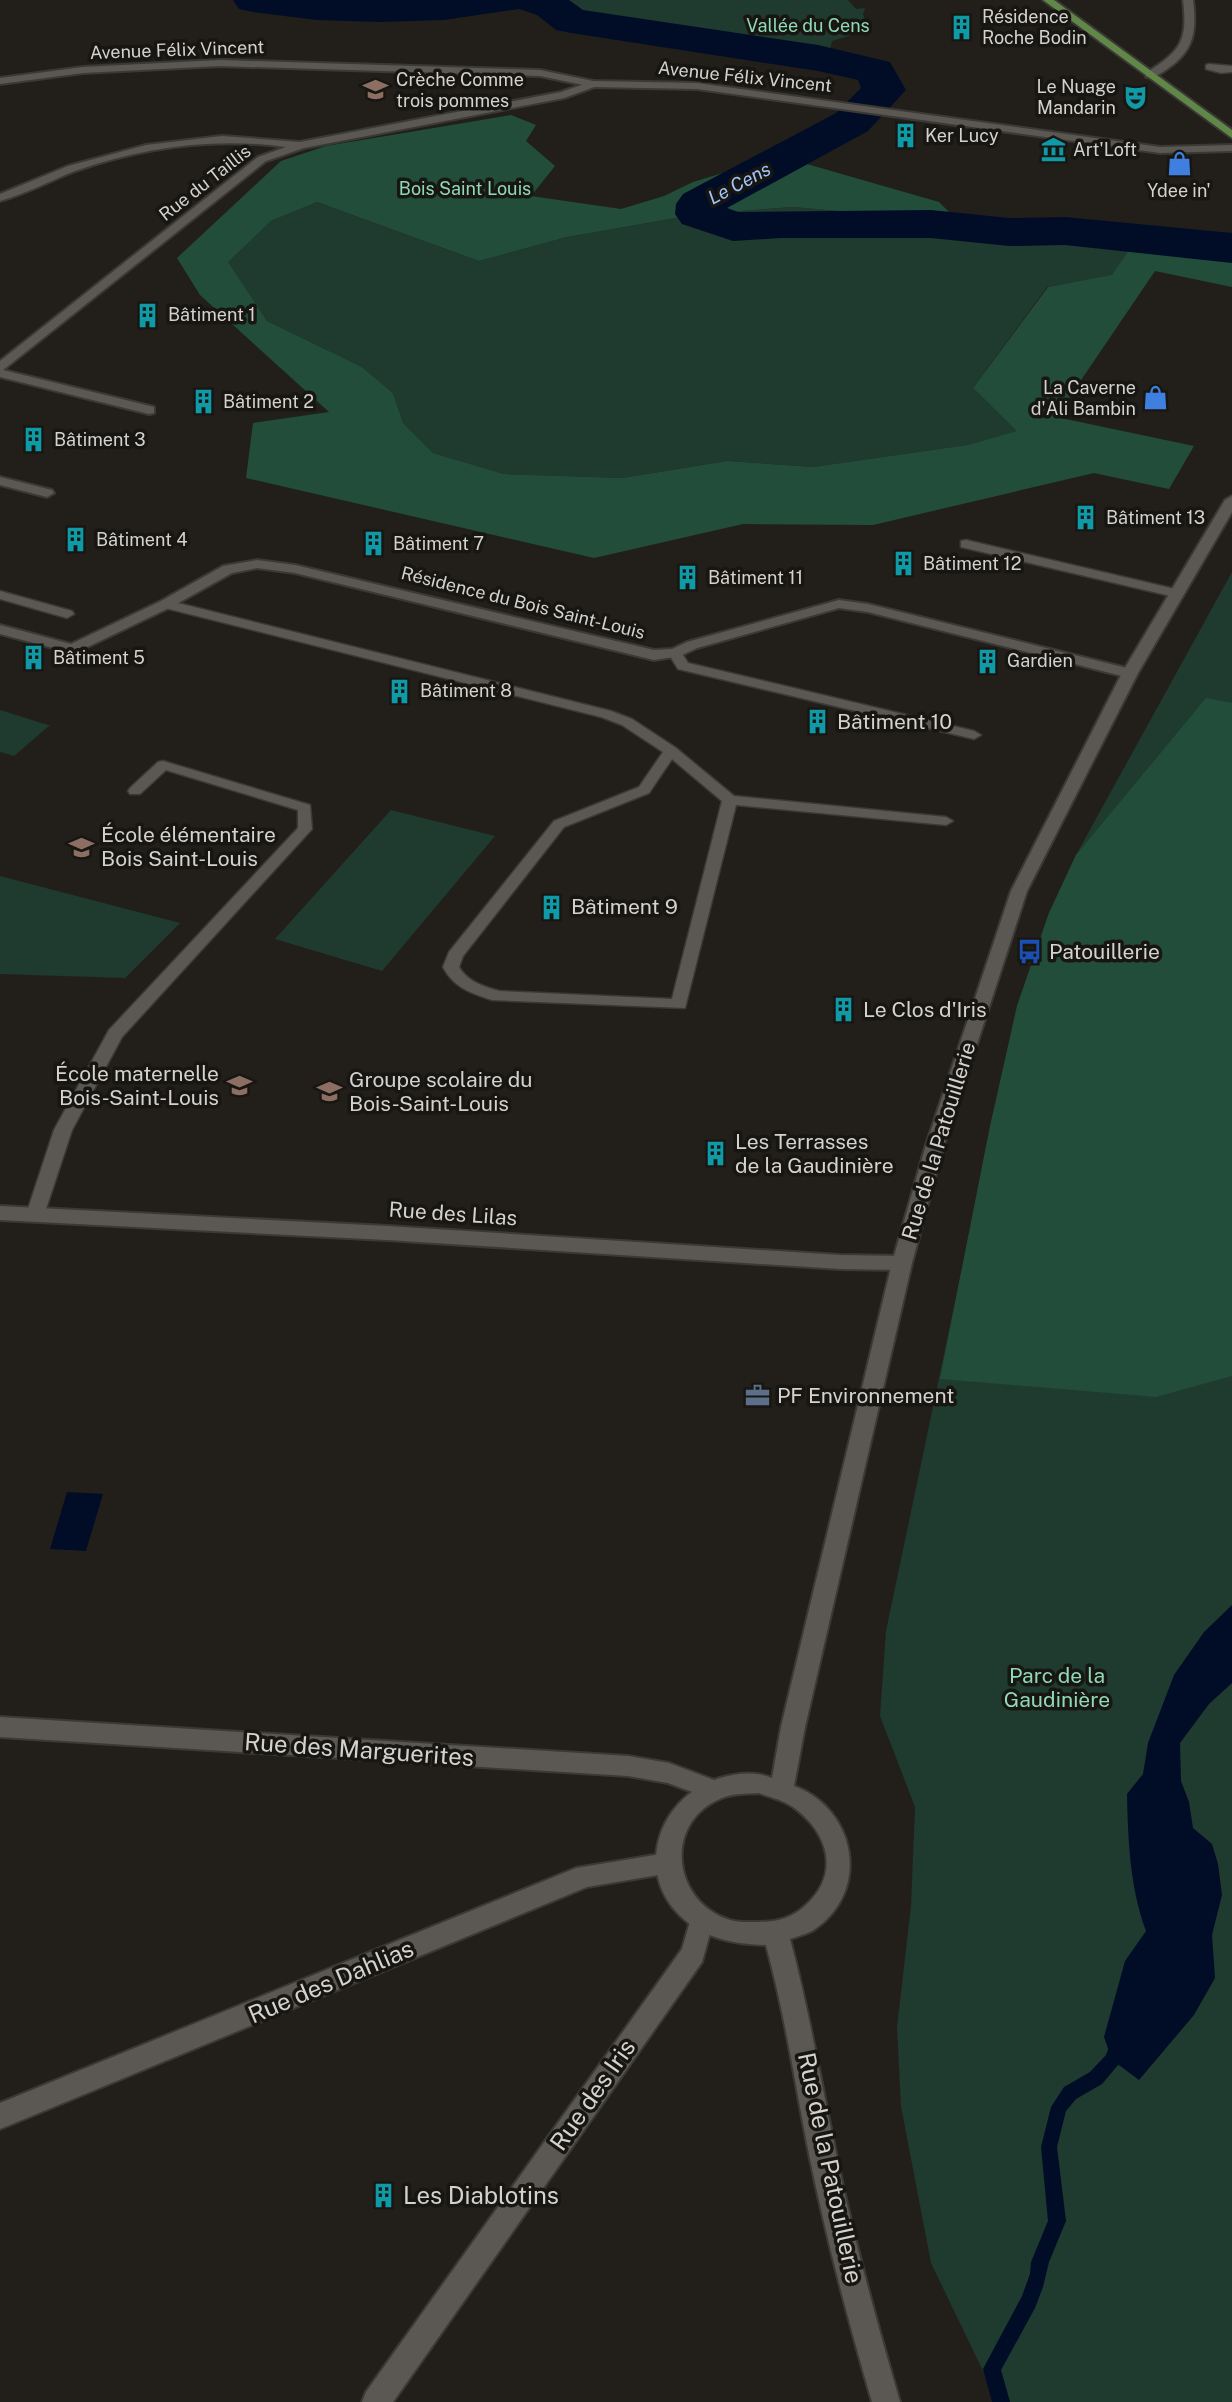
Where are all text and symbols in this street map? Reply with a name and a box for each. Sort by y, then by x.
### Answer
place label: Résidence Roche Bodin [982,6,1087,48]
building icon: Résidence Roche Bodin [948,13,976,41]
park label: Vallée du Cens [746,15,870,36]
street label: Avenue Félix Vincent [89,36,265,63]
street label: Avenue Félix Vincent [657,57,833,96]
place label: Crèche Comme trois pommes [396,69,524,111]
school or university icon: Crèche Comme trois pommes [362,76,390,104]
place label: Le Nuage Mandarin [1036,76,1116,118]
theatre icon: Le Nuage Mandarin [1122,83,1150,111]
building icon: Ker Lucy [891,122,919,150]
place label: Ker Lucy [925,125,999,146]
museum icon: Art'Loft [1039,136,1067,164]
place label: Art'Loft [1073,139,1137,160]
street label: Rue du Taillis [155,140,255,225]
shop icon: Ydee in' [1165,150,1193,178]
water label: Le Cens [704,157,774,209]
park label: Bois Saint Louis [399,178,531,199]
place label: Ydee in' [1147,180,1211,201]
building icon: Bâtiment 1 [134,301,162,329]
place label: Bâtiment 1 [168,304,256,325]
place label: La Caverne d'Ali Bambin [1031,377,1136,419]
shop icon: La Caverne d'Ali Bambin [1142,384,1170,412]
building icon: Bâtiment 2 [189,388,217,416]
place label: Bâtiment 2 [223,391,314,412]
building icon: Bâtiment 3 [20,426,48,454]
place label: Bâtiment 3 [54,429,146,450]
building icon: Bâtiment 13 [1072,504,1100,532]
place label: Bâtiment 13 [1106,507,1205,528]
building icon: Bâtiment 4 [62,526,90,554]
place label: Bâtiment 4 [96,529,188,550]
building icon: Bâtiment 7 [359,530,387,558]
place label: Bâtiment 7 [393,533,484,554]
building icon: Bâtiment 12 [889,550,917,578]
place label: Bâtiment 12 [923,553,1021,574]
street label: Résidence du Bois Saint-Louis [399,562,647,643]
building icon: Bâtiment 11 [674,564,702,592]
place label: Bâtiment 11 [708,567,803,588]
building icon: Bâtiment 5 [19,644,47,672]
place label: Bâtiment 5 [53,647,145,668]
building icon: Gardien [973,647,1001,675]
place label: Gardien [1007,650,1073,671]
building icon: Bâtiment 8 [386,677,414,705]
place label: Bâtiment 8 [420,680,512,701]
building icon: Bâtiment 10 [803,708,831,736]
place label: Bâtiment 10 [837,709,952,734]
place label: École élémentaire Bois Saint-Louis [101,822,276,871]
school or university icon: École élémentaire Bois Saint-Louis [67,833,95,861]
building icon: Bâtiment 9 [537,893,565,921]
place label: Bâtiment 9 [571,894,678,919]
bus stop icon: Patouillerie [1015,938,1043,966]
place label: Patouillerie [1049,939,1160,964]
building icon: Le Clos d'Iris [829,996,857,1024]
place label: Le Clos d'Iris [863,997,987,1022]
street label: Rue de la Patouillerie [896,1039,981,1243]
place label: École maternelle Bois-Saint-Louis [55,1061,219,1110]
place label: Groupe scolaire du Bois-Saint-Louis [349,1067,532,1116]
school or university icon: École maternelle Bois-Saint-Louis [225,1072,253,1100]
school or university icon: Groupe scolaire du Bois-Saint-Louis [315,1078,343,1106]
place label: Les Terrasses de la Gaudinière [735,1129,894,1178]
building icon: Les Terrasses de la Gaudinière [701,1140,729,1168]
street label: Rue des Lilas [388,1197,518,1230]
office icon: PF Environnement [743,1382,771,1410]
place label: PF Environnement [777,1383,954,1408]
park label: Parc de la Gaudinière [1004,1663,1110,1712]
street label: Rue des Marguerites [243,1727,475,1771]
street label: Rue des Dahlias [244,1934,417,2029]
street label: Rue des Iris [544,2034,641,2155]
street label: Rue de la Patouillerie [793,2050,869,2286]
place label: Les Diablotins [403,2181,559,2209]
building icon: Les Diablotins [369,2182,397,2210]

